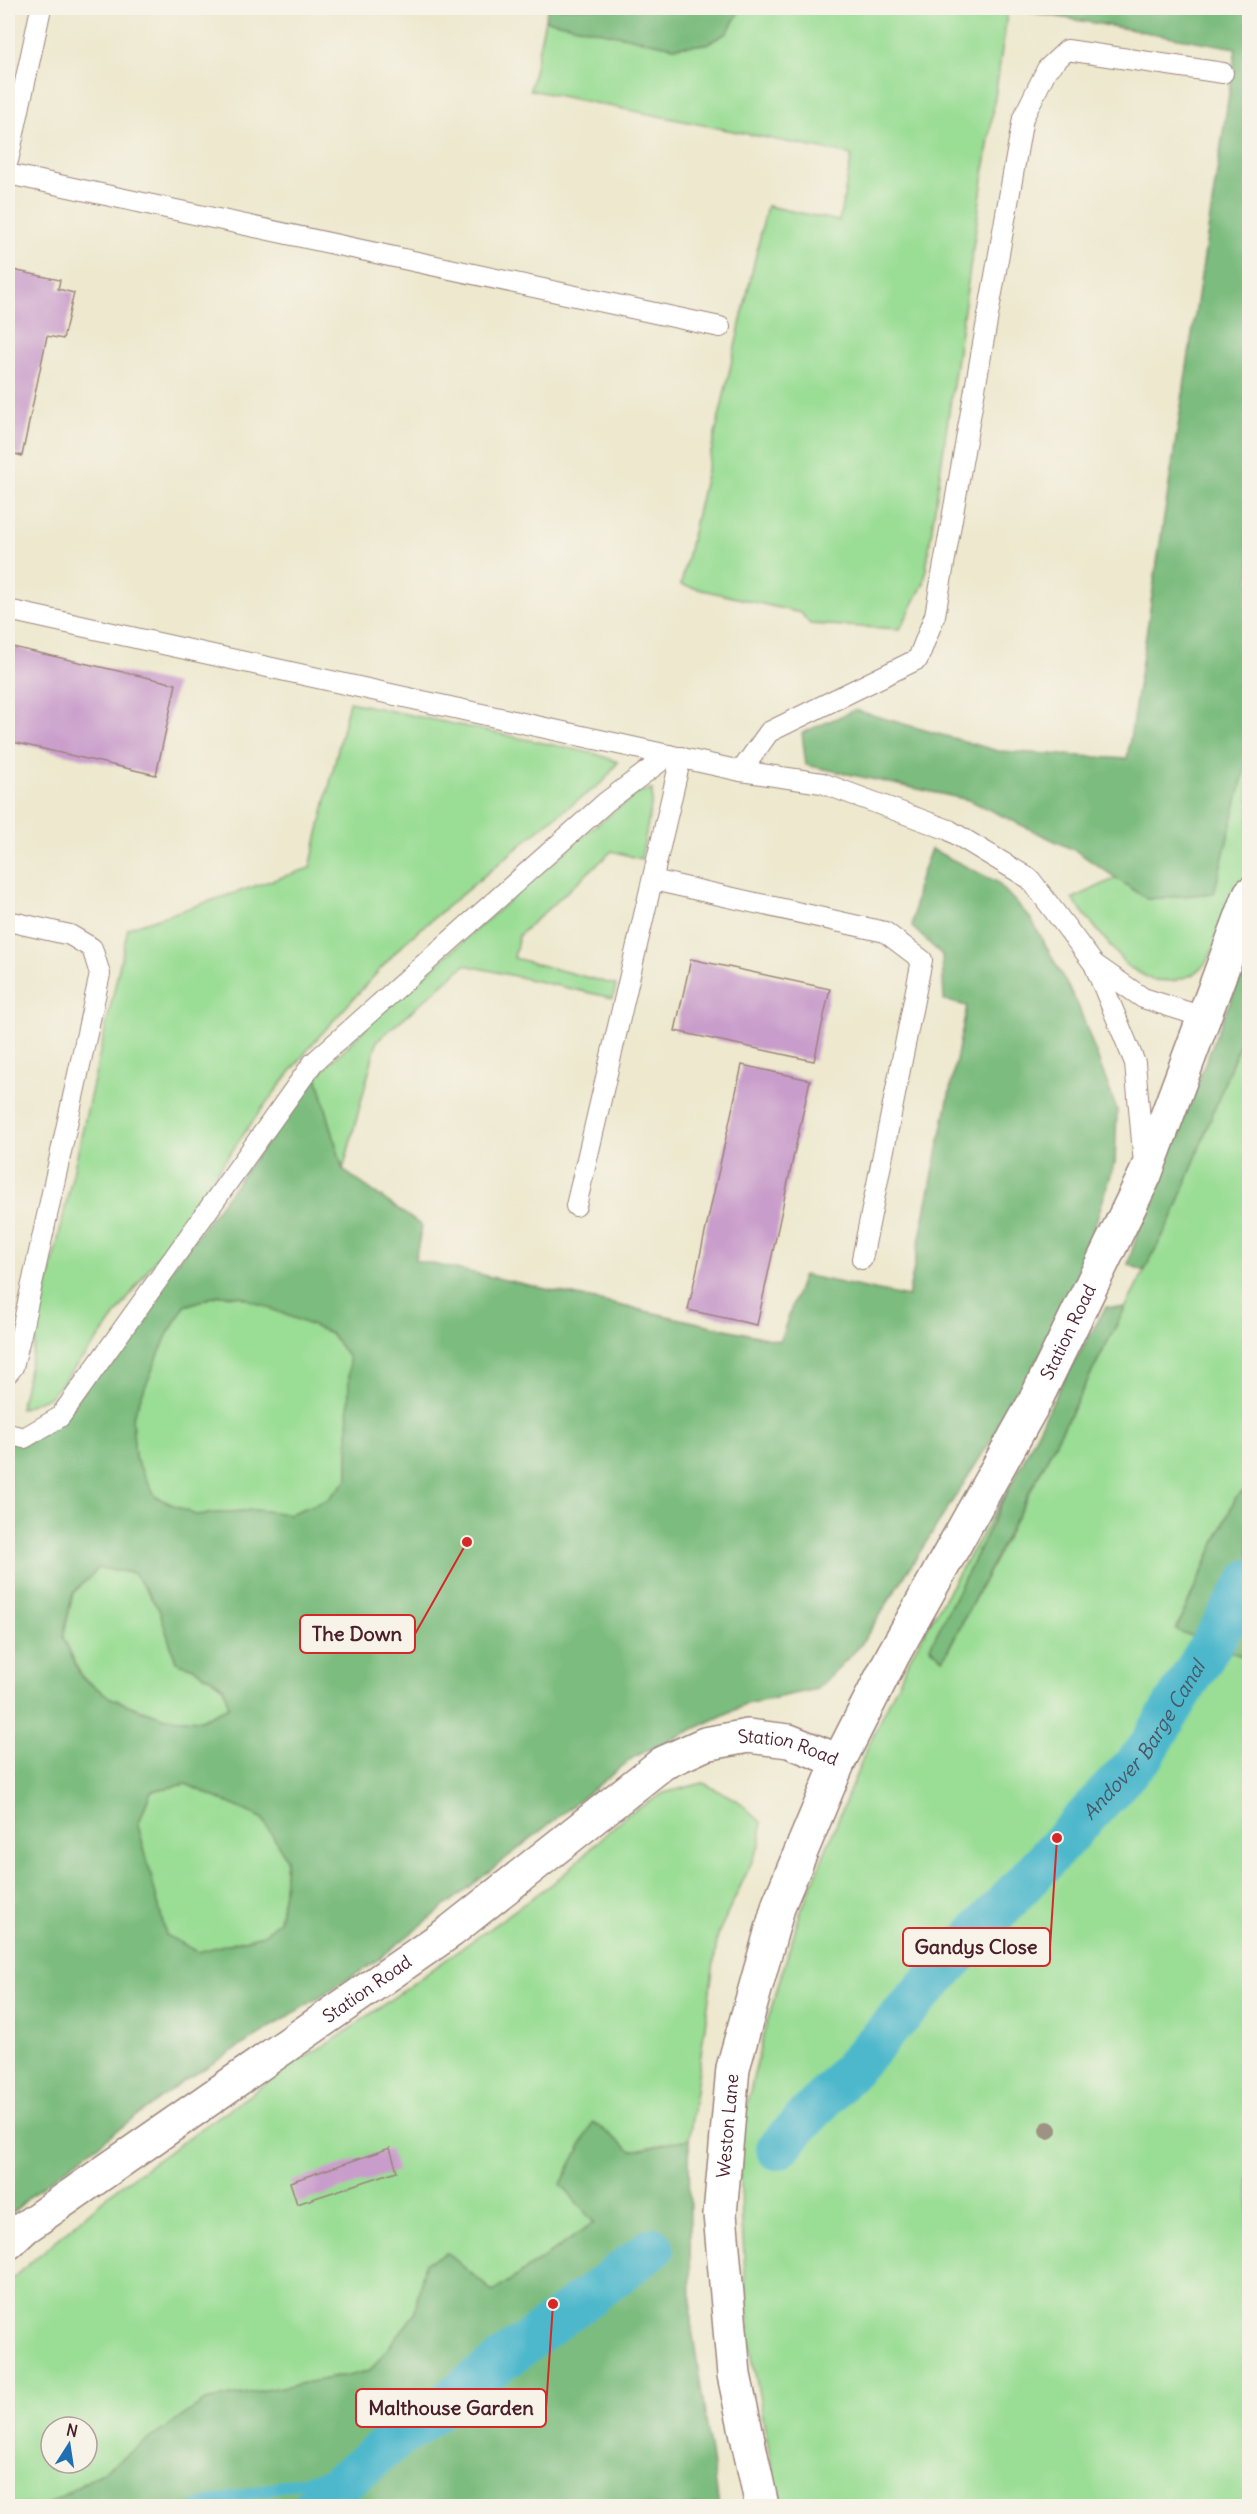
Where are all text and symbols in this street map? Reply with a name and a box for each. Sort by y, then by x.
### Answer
street label: Station Road [1035,1280,1101,1383]
callout: The Down [300,1615,415,1653]
text: The Down [312,1621,403,1646]
water label: Andover Barge Canal [1077,1654,1211,1825]
street label: Station Road [736,1724,842,1771]
callout: Gandys Close [903,1928,1050,1966]
text: Gandys Close [914,1934,1038,1959]
street label: Station Road [318,1950,416,2028]
street label: Weston Lane [711,2073,743,2179]
callout: Malthouse Garden [356,2389,546,2427]
text: Malthouse Garden [368,2395,534,2420]
north arrow [39,2415,99,2475]
text: N [65,2419,80,2441]

